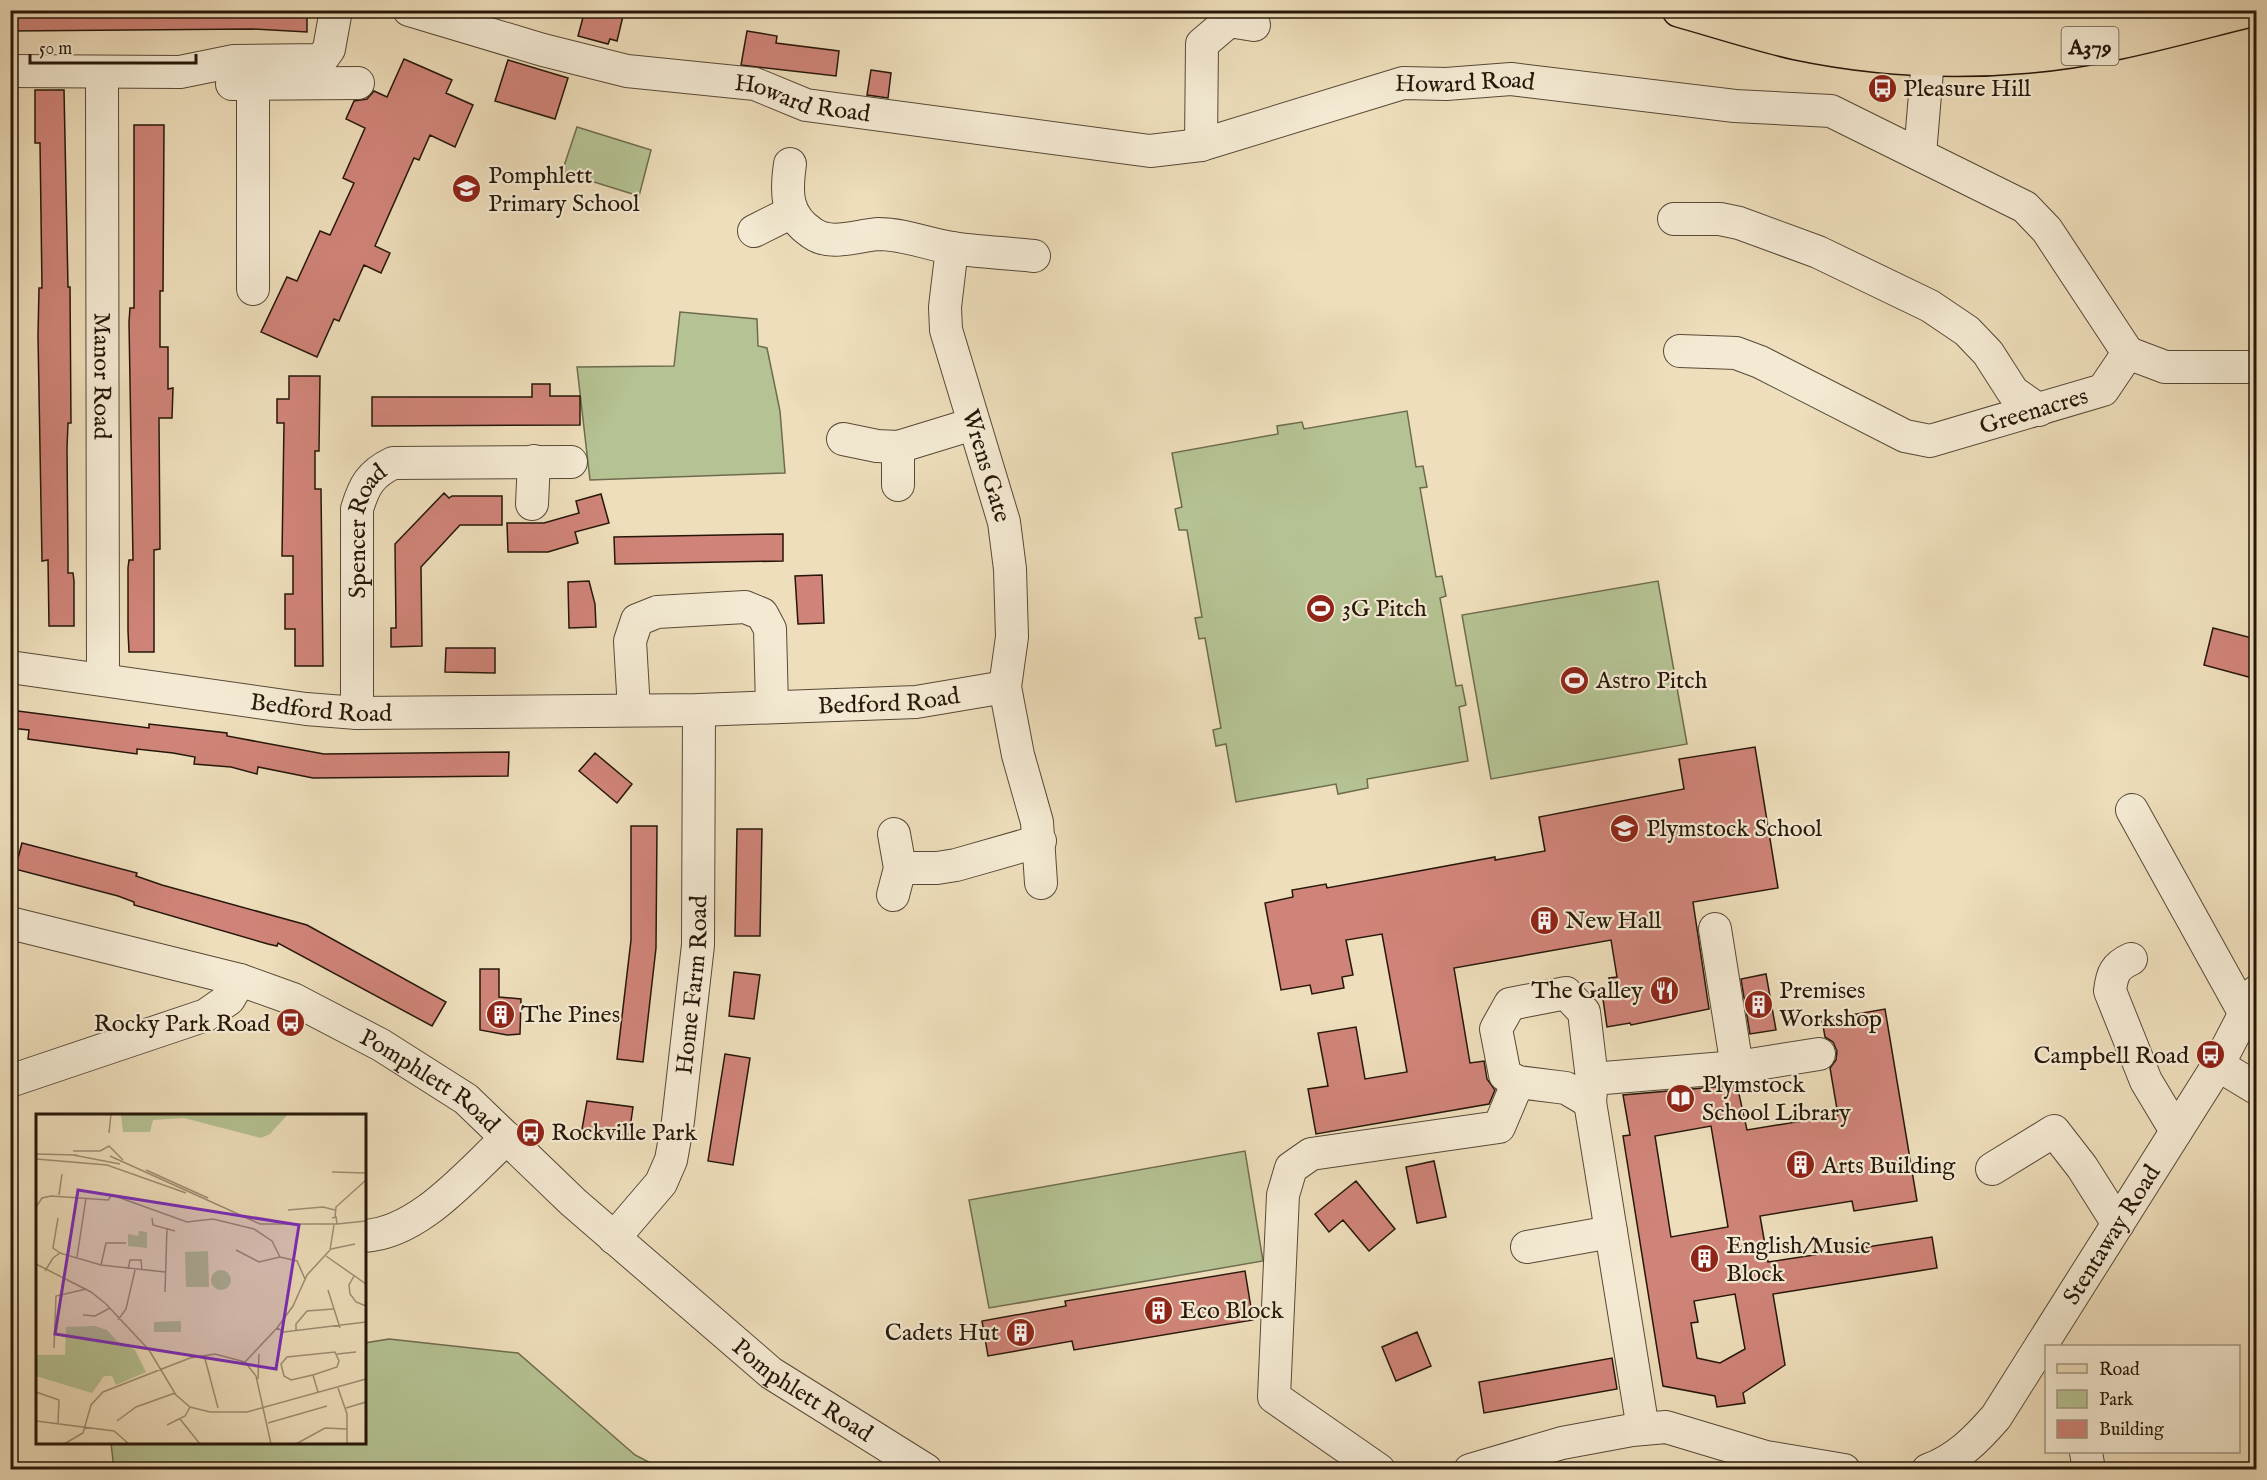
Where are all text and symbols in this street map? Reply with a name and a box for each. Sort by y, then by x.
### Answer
scale bar [30,27,196,65]
road number: A379 [2062,27,2118,65]
text: 50 m [39,38,72,61]
street label: Howard Road [1395,65,1537,101]
street label: Howard Road [733,68,872,130]
bus stop icon: Pleasure Hill [1866,72,1898,104]
place label: Pleasure Hill [1903,74,2031,105]
place label: Pomphlett Primary School [488,161,640,220]
school or university icon: Pomphlett Primary School [451,173,483,205]
street label: Manor Road [85,313,117,440]
street label: Greenacres [1976,381,2092,443]
street label: Wrens Gate [954,406,1017,526]
street label: Spencer Road [342,457,394,598]
sports icon: 3G Pitch [1305,592,1337,624]
place label: 3G Pitch [1342,594,1427,625]
sports icon: Astro Pitch [1559,664,1591,696]
place label: Astro Pitch [1595,666,1708,697]
street label: Bedford Road [817,681,962,723]
street label: Bedford Road [248,687,392,730]
school or university icon: Plymstock School [1609,812,1641,844]
place label: Plymstock School [1646,814,1823,845]
street label: Home Farm Road [669,895,715,1076]
building icon: New Hall [1528,904,1560,936]
place label: New Hall [1565,906,1662,937]
restaurant icon: The Galley [1648,974,1680,1006]
place label: The Galley [1531,976,1643,1007]
place label: Premises Workshop [1779,976,1882,1035]
building icon: Premises Workshop [1742,988,1774,1020]
building icon: The Pines [484,998,516,1030]
place label: The Pines [521,1000,620,1031]
bus stop icon: Rocky Park Road [275,1007,307,1039]
place label: Rocky Park Road [94,1009,270,1040]
street label: Pomphlett Road [354,1023,506,1140]
bus stop icon: Campbell Road [2194,1039,2226,1071]
place label: Campbell Road [2033,1041,2189,1072]
place label: Plymstock School Library [1702,1070,1851,1129]
library icon: Plymstock School Library [1665,1082,1697,1114]
inset map [36,1114,366,1444]
bus stop icon: Rockville Park [514,1116,546,1148]
place label: Rockville Park [551,1118,697,1149]
building icon: Arts Building [1785,1149,1817,1181]
place label: Arts Building [1821,1151,1956,1182]
street label: Stentaway Road [2057,1159,2168,1311]
place label: English/Music Block [1726,1231,1871,1290]
building icon: English/Music Block [1689,1243,1721,1275]
building icon: Eco Block [1143,1294,1175,1326]
place label: Eco Block [1180,1296,1284,1327]
building icon: Cadets Hut [1004,1316,1036,1348]
place label: Cadets Hut [885,1318,999,1349]
street label: Pomphlett Road [725,1332,878,1450]
legend [2045,1345,2240,1453]
text: Road [2099,1359,2140,1382]
text: Park [2099,1389,2134,1412]
text: Building [2099,1419,2164,1442]

